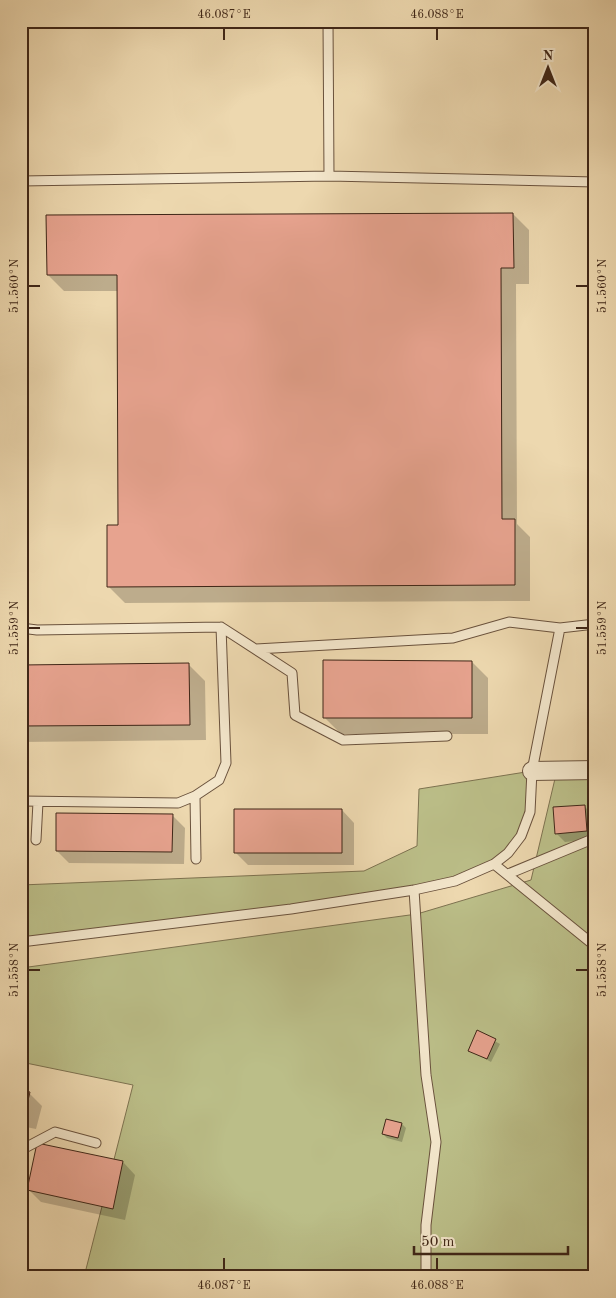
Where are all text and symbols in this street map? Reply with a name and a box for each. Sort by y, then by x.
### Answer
text: 46.087°E [197,9,251,21]
text: 46.088°E [410,9,464,21]
north arrow [524,42,574,92]
text: N [543,49,554,63]
text: 51.560°N [8,259,21,313]
text: 51.560°N [596,259,609,313]
text: 51.559°N [8,601,21,655]
text: 51.559°N [596,601,609,655]
text: 51.558°N [8,943,21,997]
text: 51.558°N [596,943,609,997]
scale bar [414,1223,567,1255]
text: 50 m [421,1235,455,1250]
text: 46.087°E [197,1280,251,1292]
text: 46.088°E [410,1280,464,1292]

